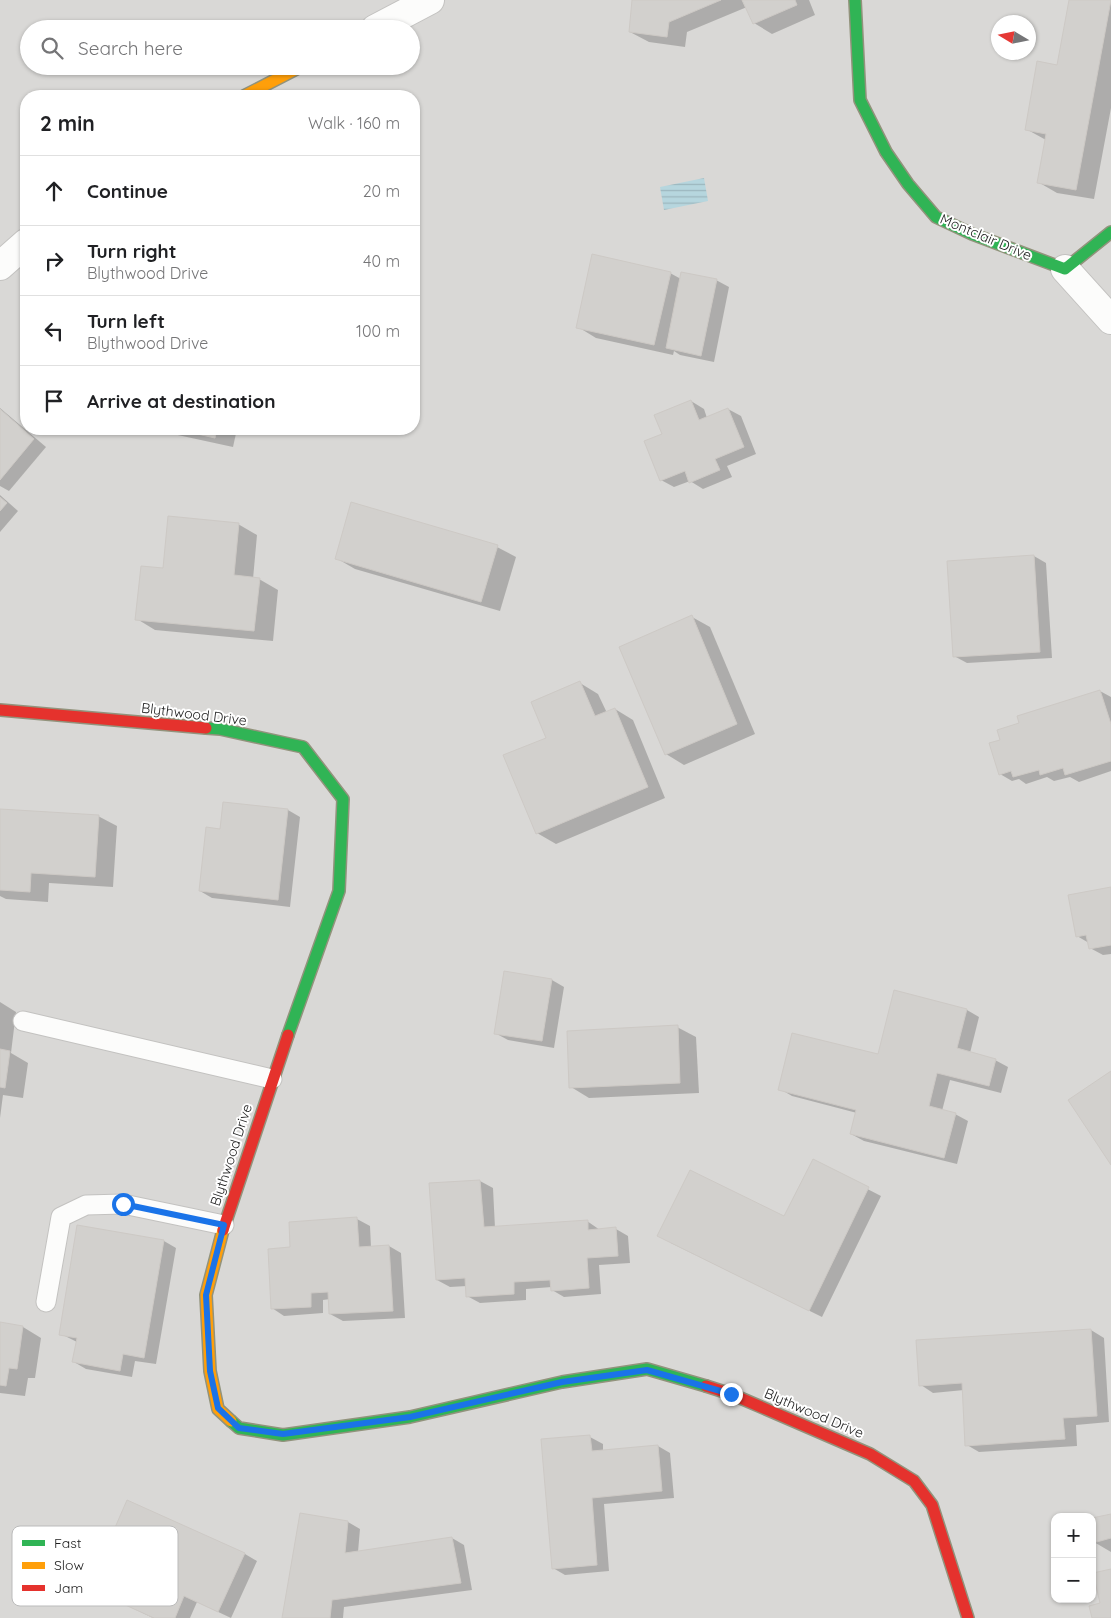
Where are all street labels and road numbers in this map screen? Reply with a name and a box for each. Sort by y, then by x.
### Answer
street label: Montclair Drive [938,210,1035,264]
street label: Blythwood Drive [140,699,248,729]
street label: Blythwood Drive [206,1102,256,1208]
street label: Blythwood Drive [762,1384,866,1442]

